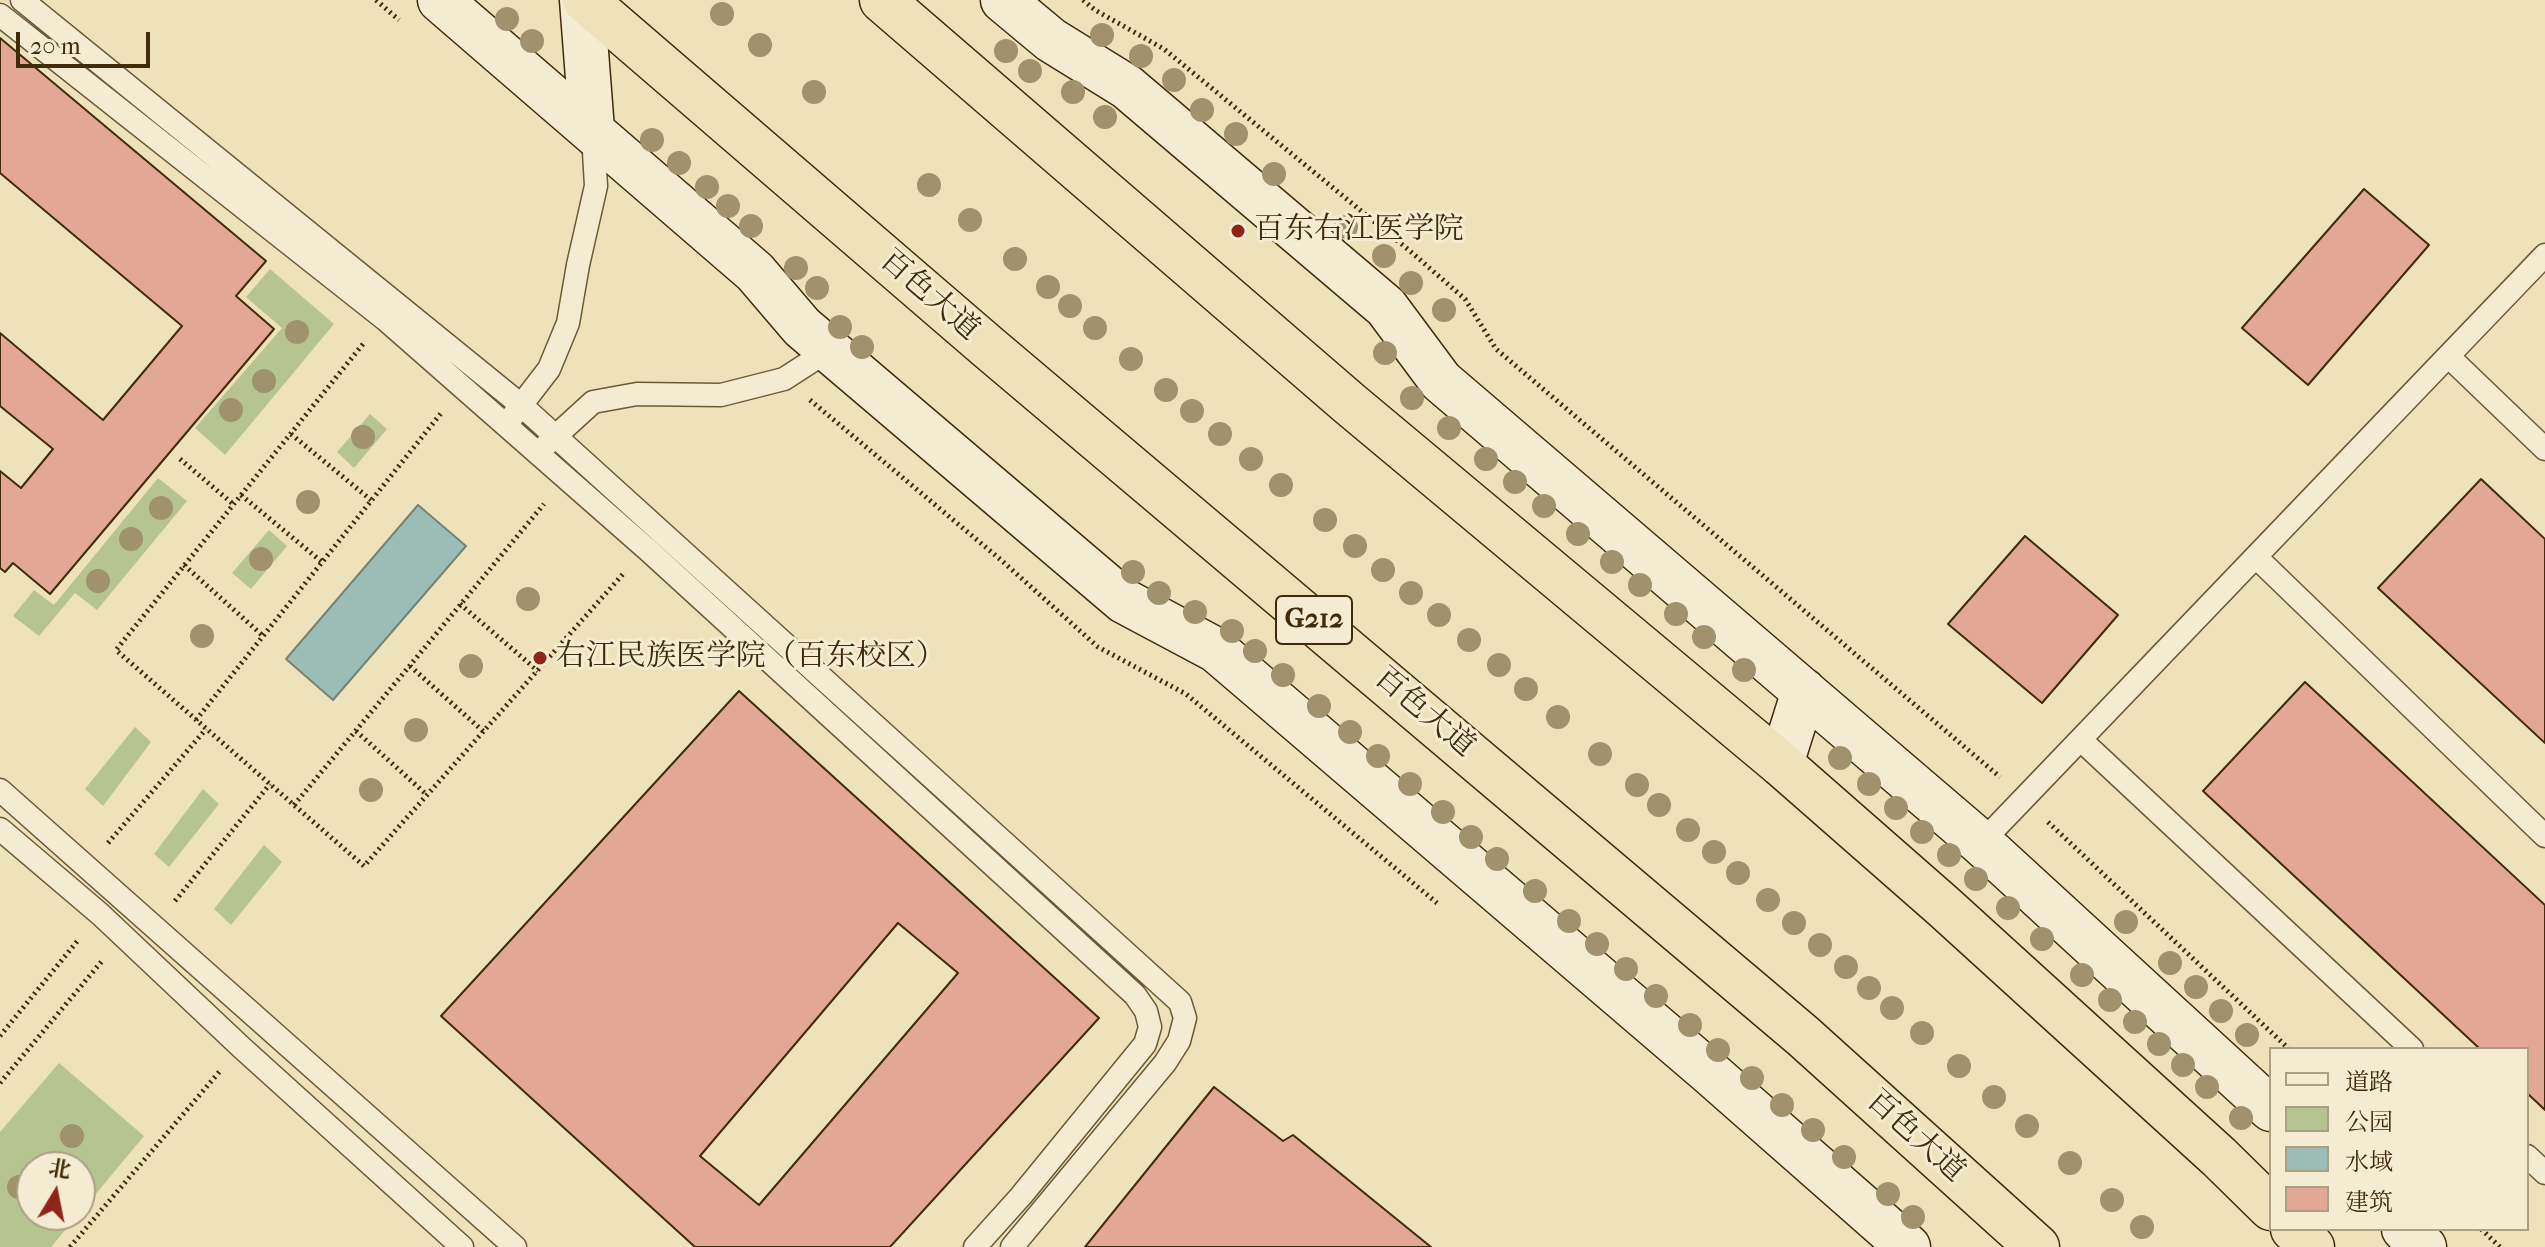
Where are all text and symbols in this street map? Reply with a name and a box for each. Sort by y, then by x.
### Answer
scale bar [20,16,154,66]
text: 20 m [30,32,81,60]
place label: 百东右江医学院 [1254,213,1464,249]
marker: 百东右江医学院 [1229,222,1247,240]
street label: 百色大道 [872,243,986,349]
road number: G212 [1276,596,1352,644]
place label: 右江民族医学院（百东校区） [556,640,946,676]
marker: 右江民族医学院（百东校区） [531,649,549,667]
street label: 百色大道 [1366,661,1482,765]
legend [2269,1047,2529,1231]
text: 道路 [2345,1068,2393,1096]
street label: 百色大道 [1858,1083,1972,1191]
text: 公园 [2345,1108,2393,1136]
text: 水域 [2345,1148,2393,1176]
north arrow [16,1151,96,1231]
text: 北 [47,1155,73,1184]
text: 建筑 [2345,1188,2393,1216]

